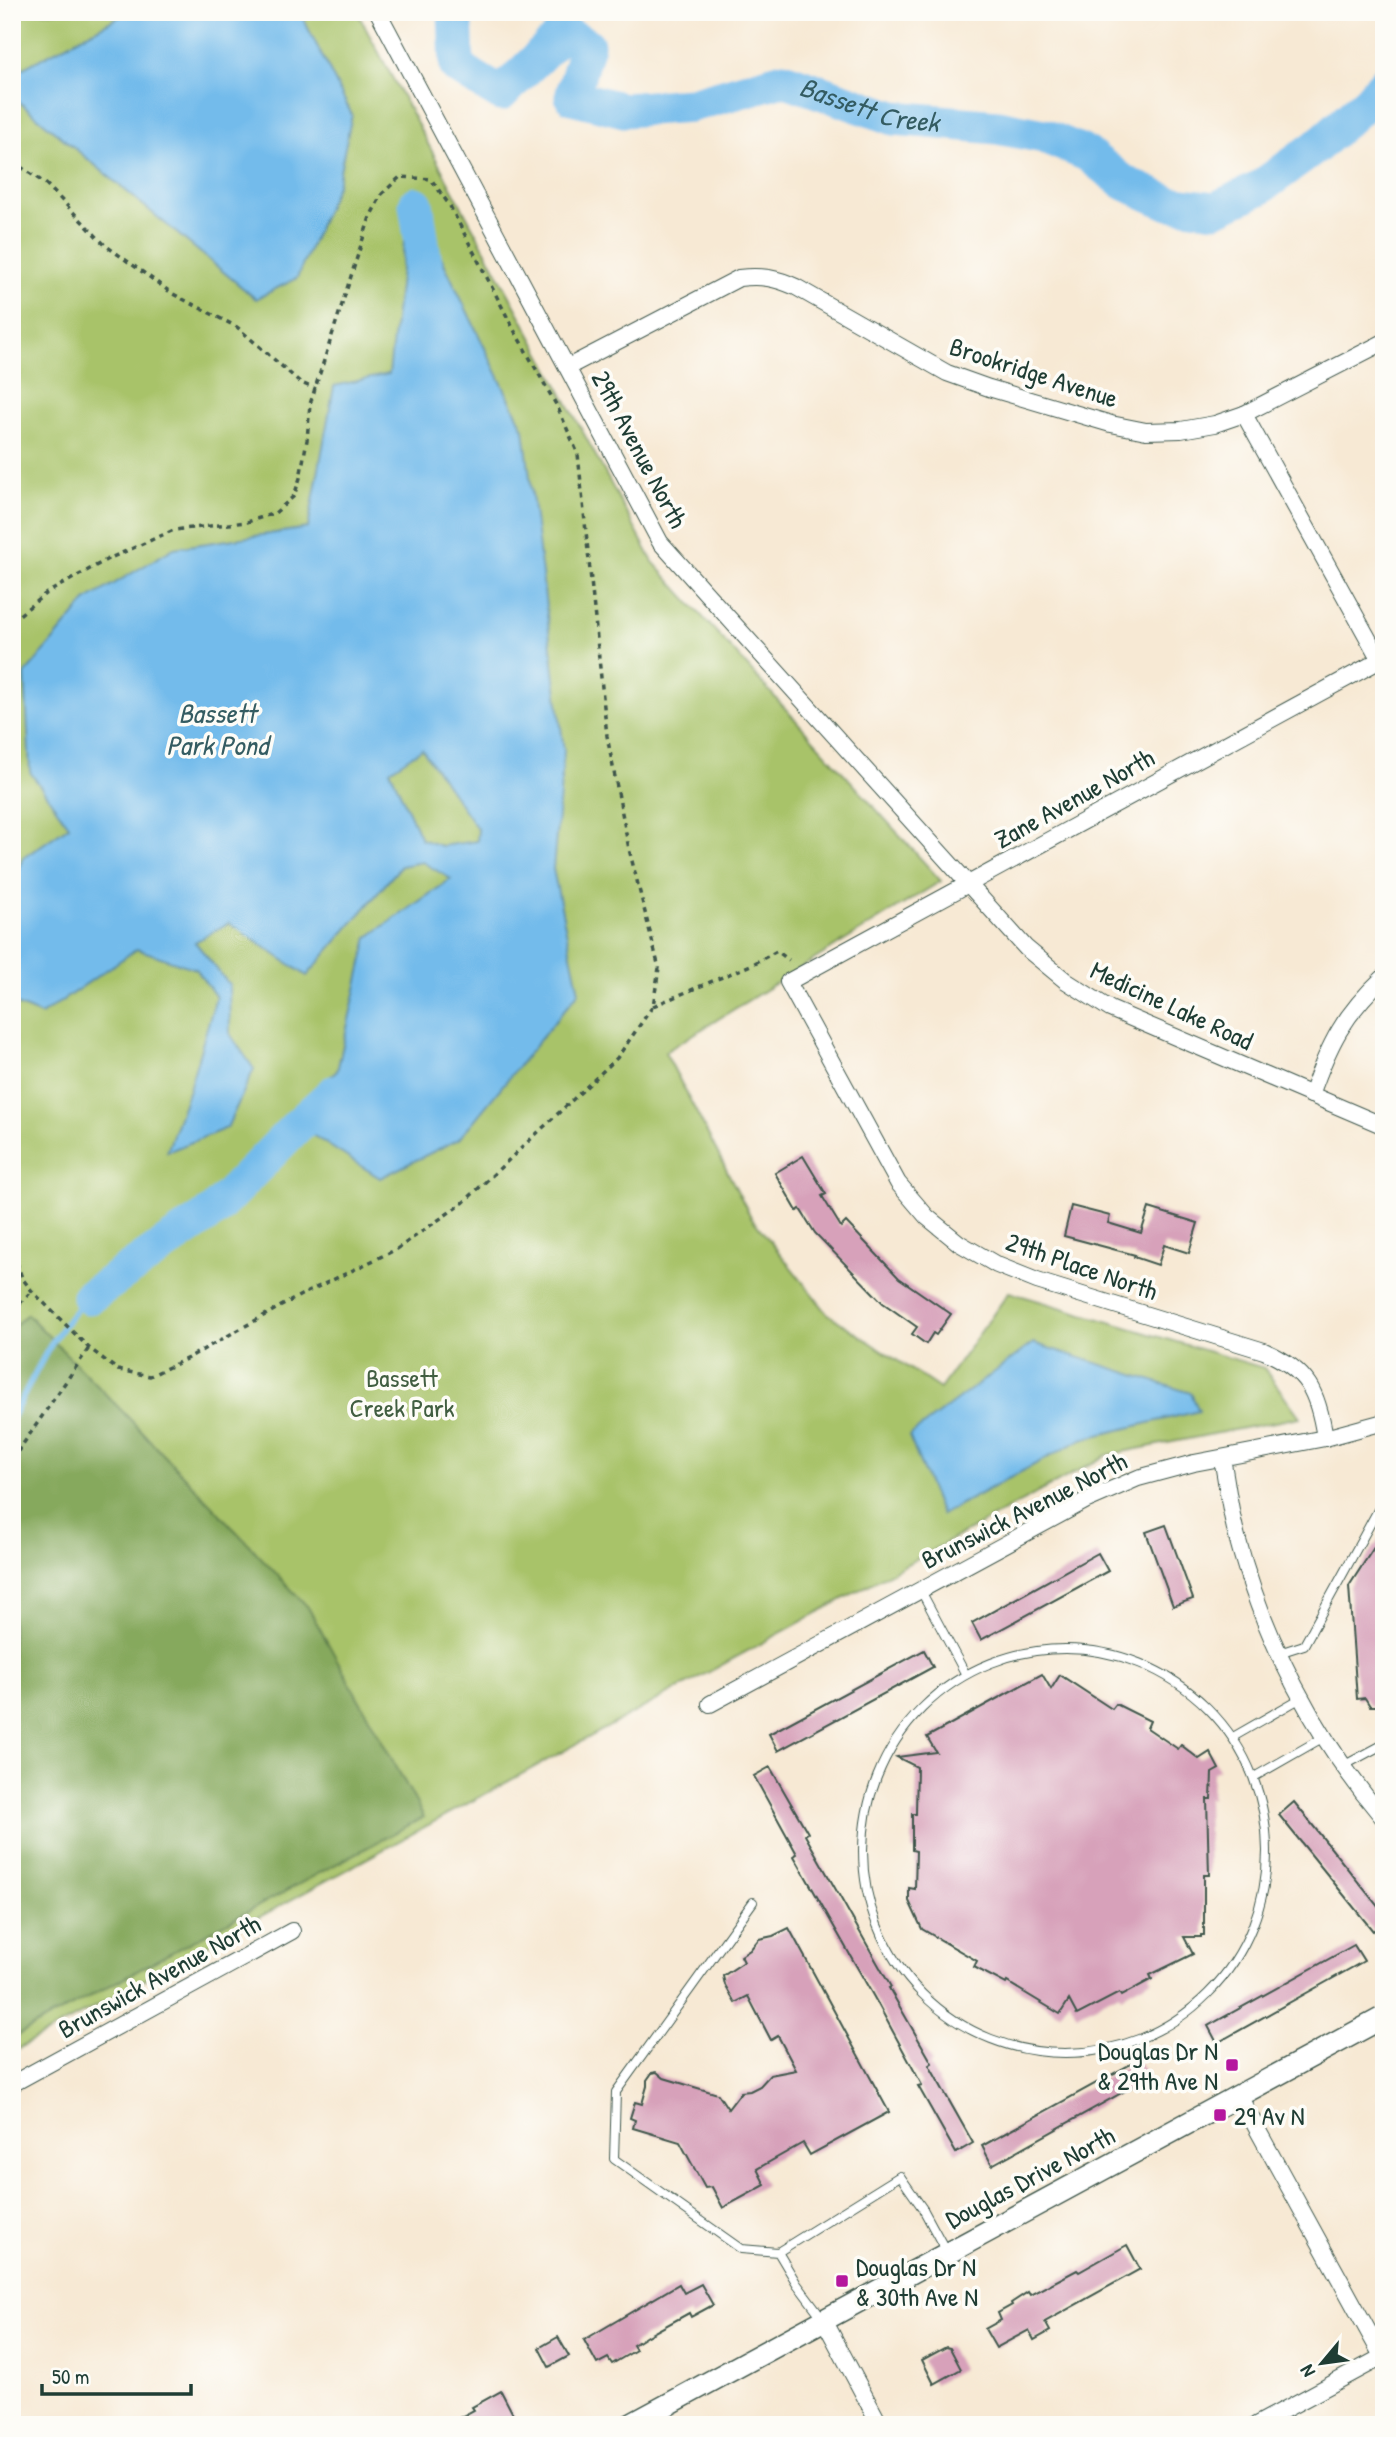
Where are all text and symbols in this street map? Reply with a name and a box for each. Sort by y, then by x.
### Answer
water label: Bassett Creek [795,67,943,141]
street label: Brookridge Avenue [945,328,1123,416]
street label: 29th Avenue North [584,364,696,534]
water label: Bassett Park Pond [166,694,272,764]
street label: Zane Avenue North [988,740,1160,856]
street label: Medicine Lake Road [1085,952,1259,1058]
street label: 29th Place North [1002,1224,1162,1308]
park label: Bassett Creek Park [349,1360,455,1425]
street label: Brunswick Avenue North [915,1443,1133,1577]
street label: Brunswick Avenue North [52,1906,266,2046]
place label: Douglas Dr N & 29th Ave N [1097,2033,1218,2098]
marker: Douglas Dr N & 29th Ave N [1224,2057,1240,2073]
place label: 29 Av N [1234,2098,1305,2133]
marker: 29 Av N [1212,2107,1228,2123]
street label: Douglas Drive North [939,2118,1121,2236]
place label: Douglas Dr N & 30th Ave N [856,2249,978,2314]
marker: Douglas Dr N & 30th Ave N [834,2273,850,2289]
north arrow [1288,2328,1358,2398]
scale bar [42,2353,191,2397]
text: N [1293,2361,1321,2382]
text: 50 m [52,2362,89,2391]

